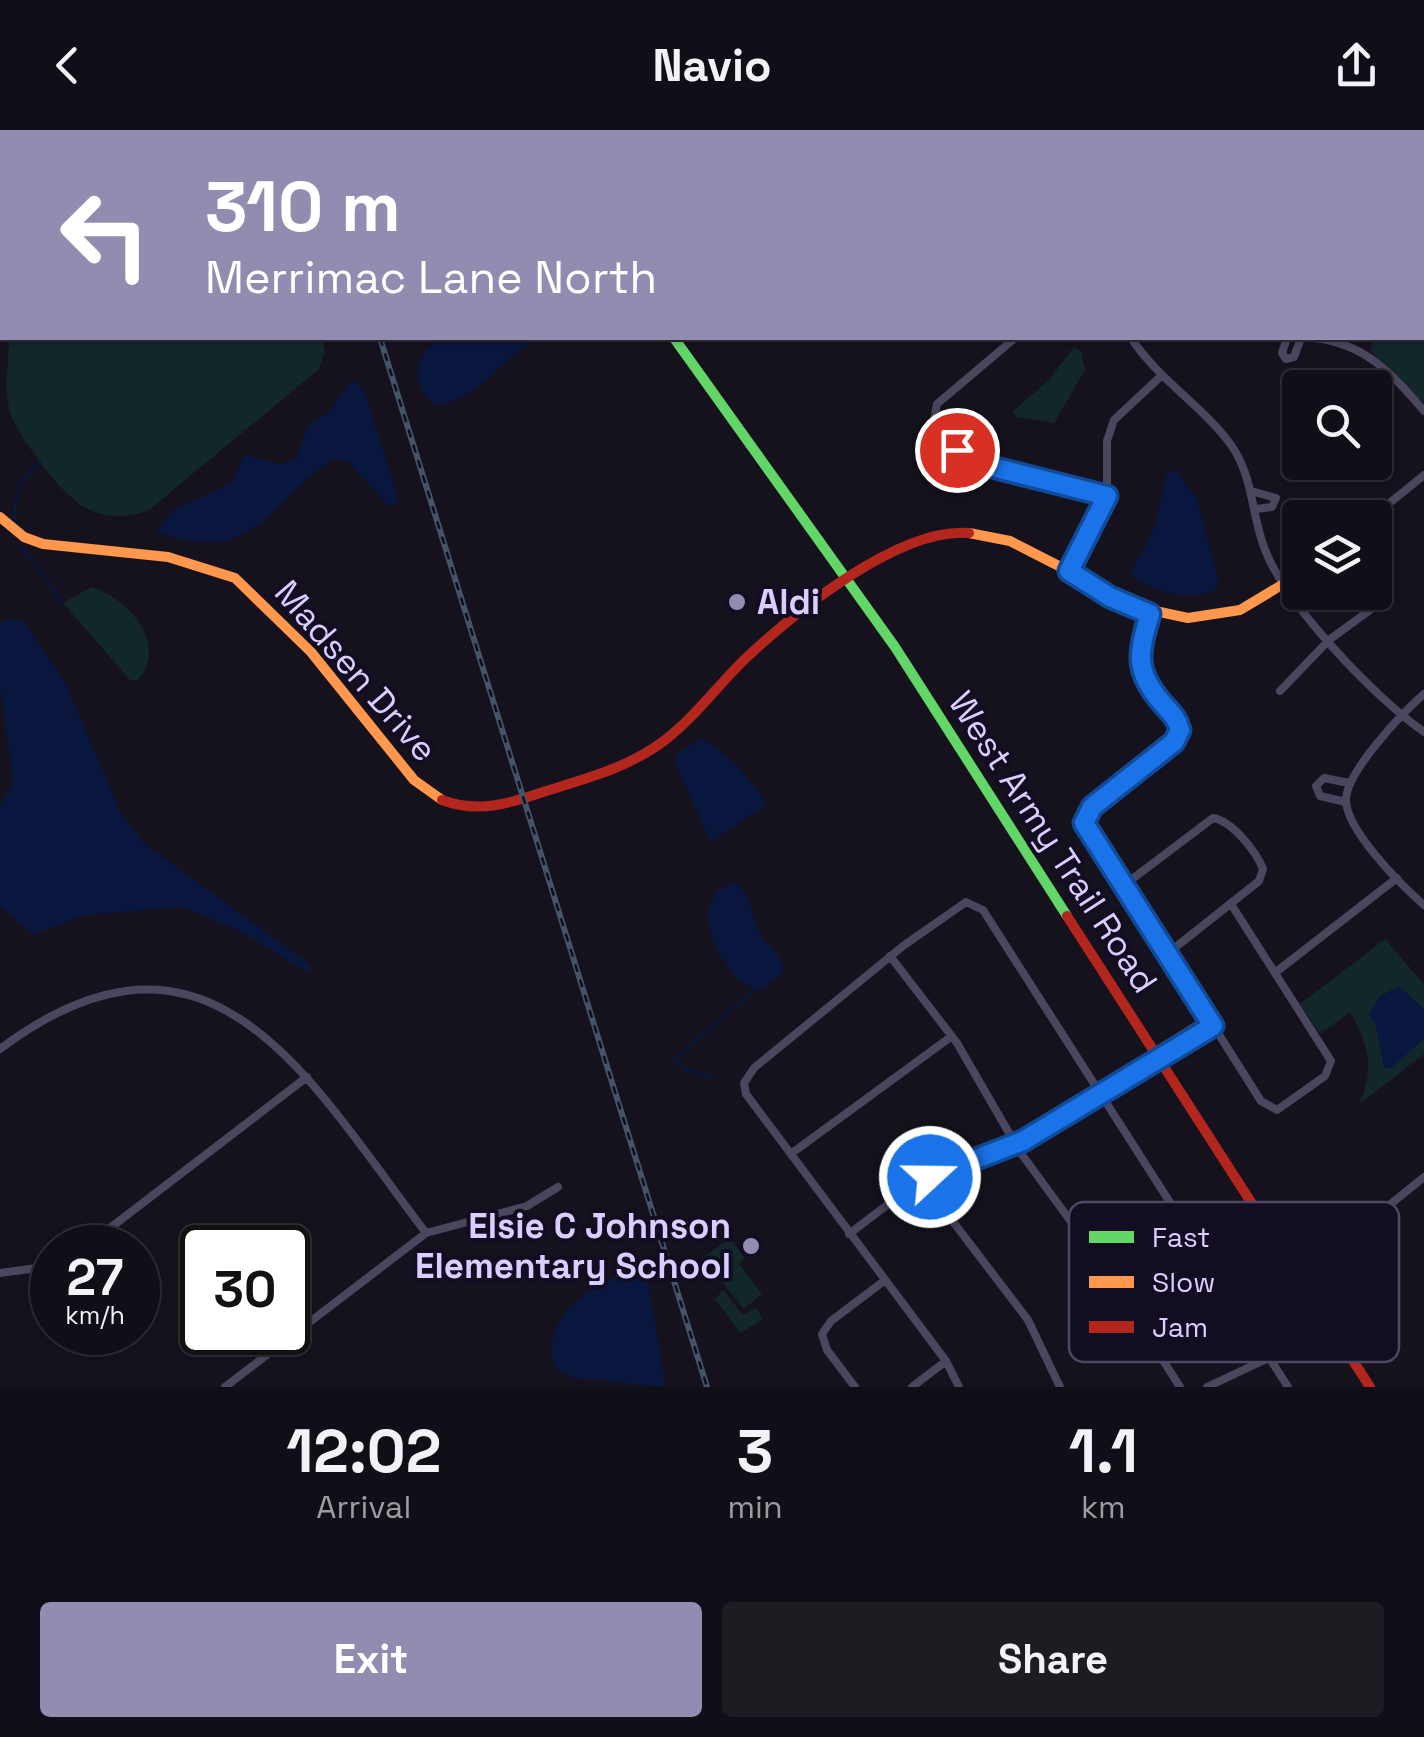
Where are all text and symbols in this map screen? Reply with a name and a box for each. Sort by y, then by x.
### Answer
text: Navio [652,37,772,94]
icon: back [40,38,95,93]
icon: share [1329,38,1384,93]
text: 310 m [205,162,401,251]
icon: left [40,170,170,300]
text: Merrimac Lane North [205,249,657,306]
map controls [1282,370,1392,610]
button: search [1282,370,1392,480]
pin [915,408,1000,493]
icon: arrive [930,423,985,478]
button: layers [1282,500,1392,610]
street label: Madsen Drive [265,571,447,771]
place label: Aldi [757,580,820,624]
marker: Aldi [726,591,748,613]
street label: West Army Trail Road [939,683,1167,1001]
position arrow [878,1125,982,1229]
legend [1069,1202,1399,1362]
place label: Elsie C Johnson Elementary School [415,1204,731,1288]
text: Fast [1152,1219,1210,1255]
speed limit sign: 30 [180,1225,310,1355]
marker: Elsie C Johnson Elementary School [740,1235,762,1257]
text: 27 [67,1246,123,1310]
text: Slow [1152,1264,1215,1300]
text: km/h [65,1299,125,1331]
text: Jam [1152,1309,1208,1345]
text: 12:02 [286,1413,441,1490]
text: 3 [737,1413,773,1490]
text: 1.1 [1069,1413,1138,1490]
text: Arrival [316,1487,411,1527]
text: min [728,1487,783,1527]
text: km [1081,1487,1126,1527]
button: Exit [40,1602,702,1717]
button: Share [722,1602,1384,1717]

